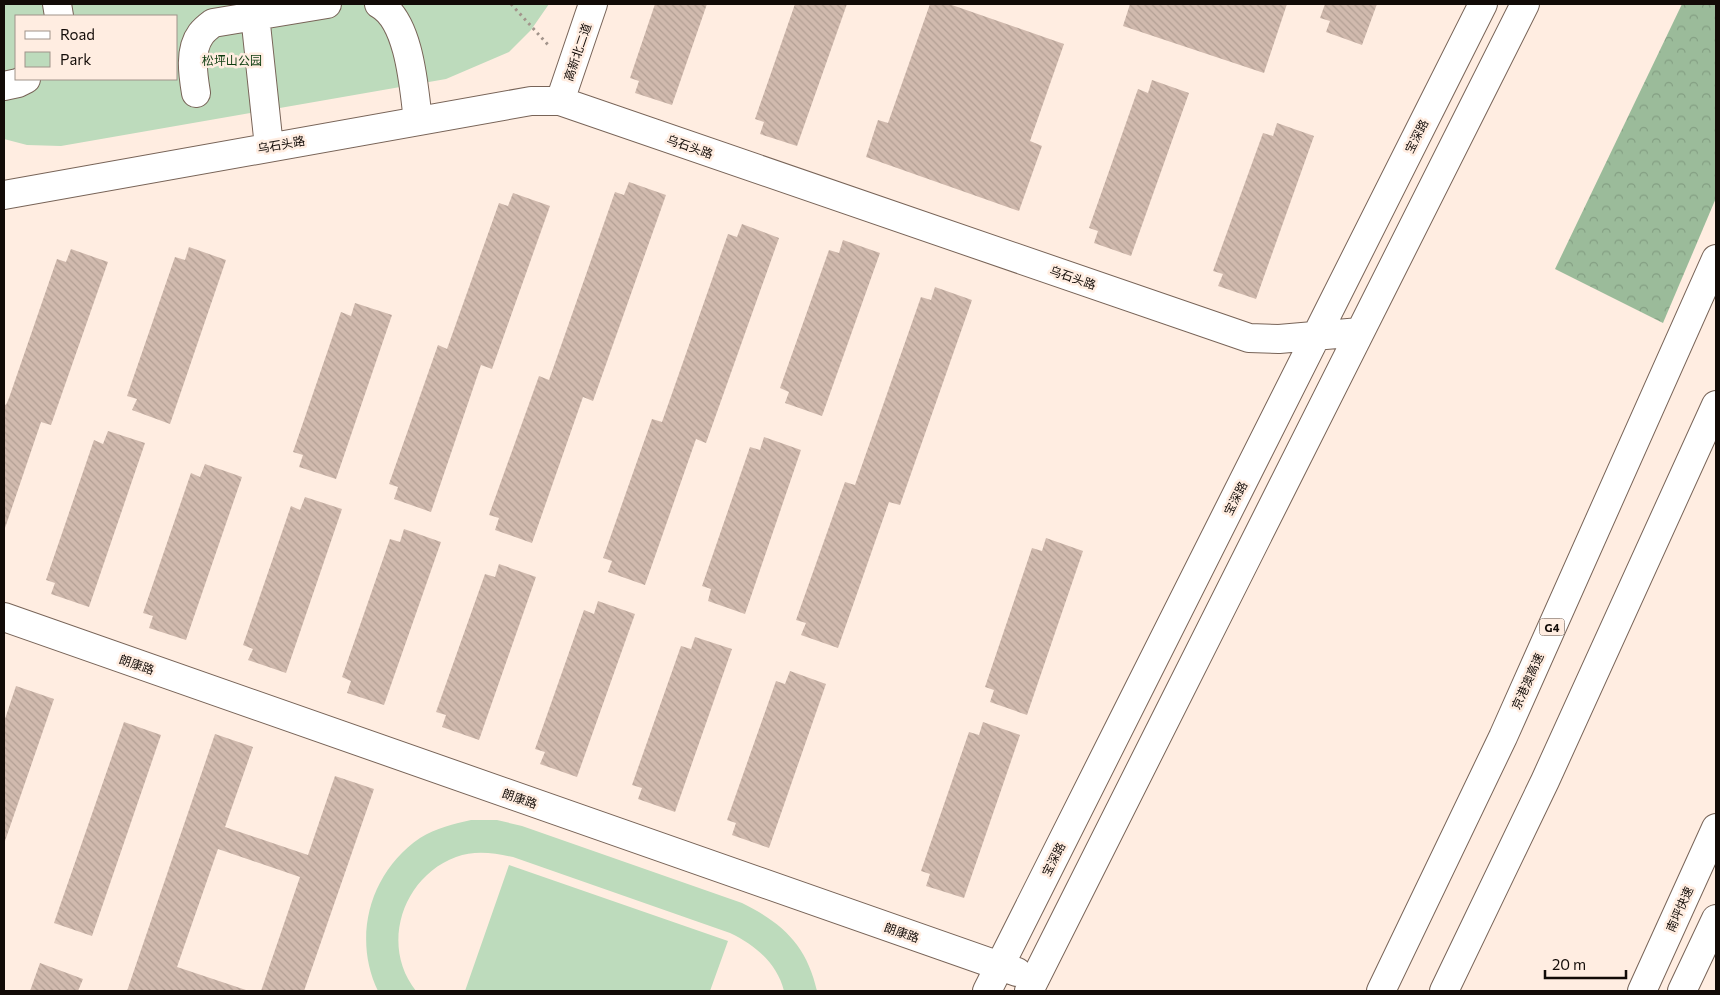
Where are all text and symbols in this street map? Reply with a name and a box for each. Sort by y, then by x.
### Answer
legend [15,15,178,80]
street label: 高新北二道 [561,21,593,83]
text: Road [60,25,95,43]
text: Park [60,50,91,68]
park label: 松坪山公园 [202,53,262,67]
street label: 宝深路 [1402,117,1430,155]
street label: 乌石头路 [665,132,715,160]
street label: 乌石头路 [256,133,306,155]
street label: 乌石头路 [1048,263,1098,291]
street label: 宝深路 [1221,479,1249,517]
road number: G4 [1540,618,1564,636]
street label: 京港澳高速 [1508,651,1546,711]
street label: 朗康路 [118,652,156,676]
street label: 朗康路 [501,786,539,810]
street label: 宝深路 [1039,840,1067,878]
street label: 南坪快速 [1663,884,1695,934]
street label: 朗康路 [883,920,921,944]
scale bar [1545,948,1626,980]
text: 20 m [1552,955,1586,973]

